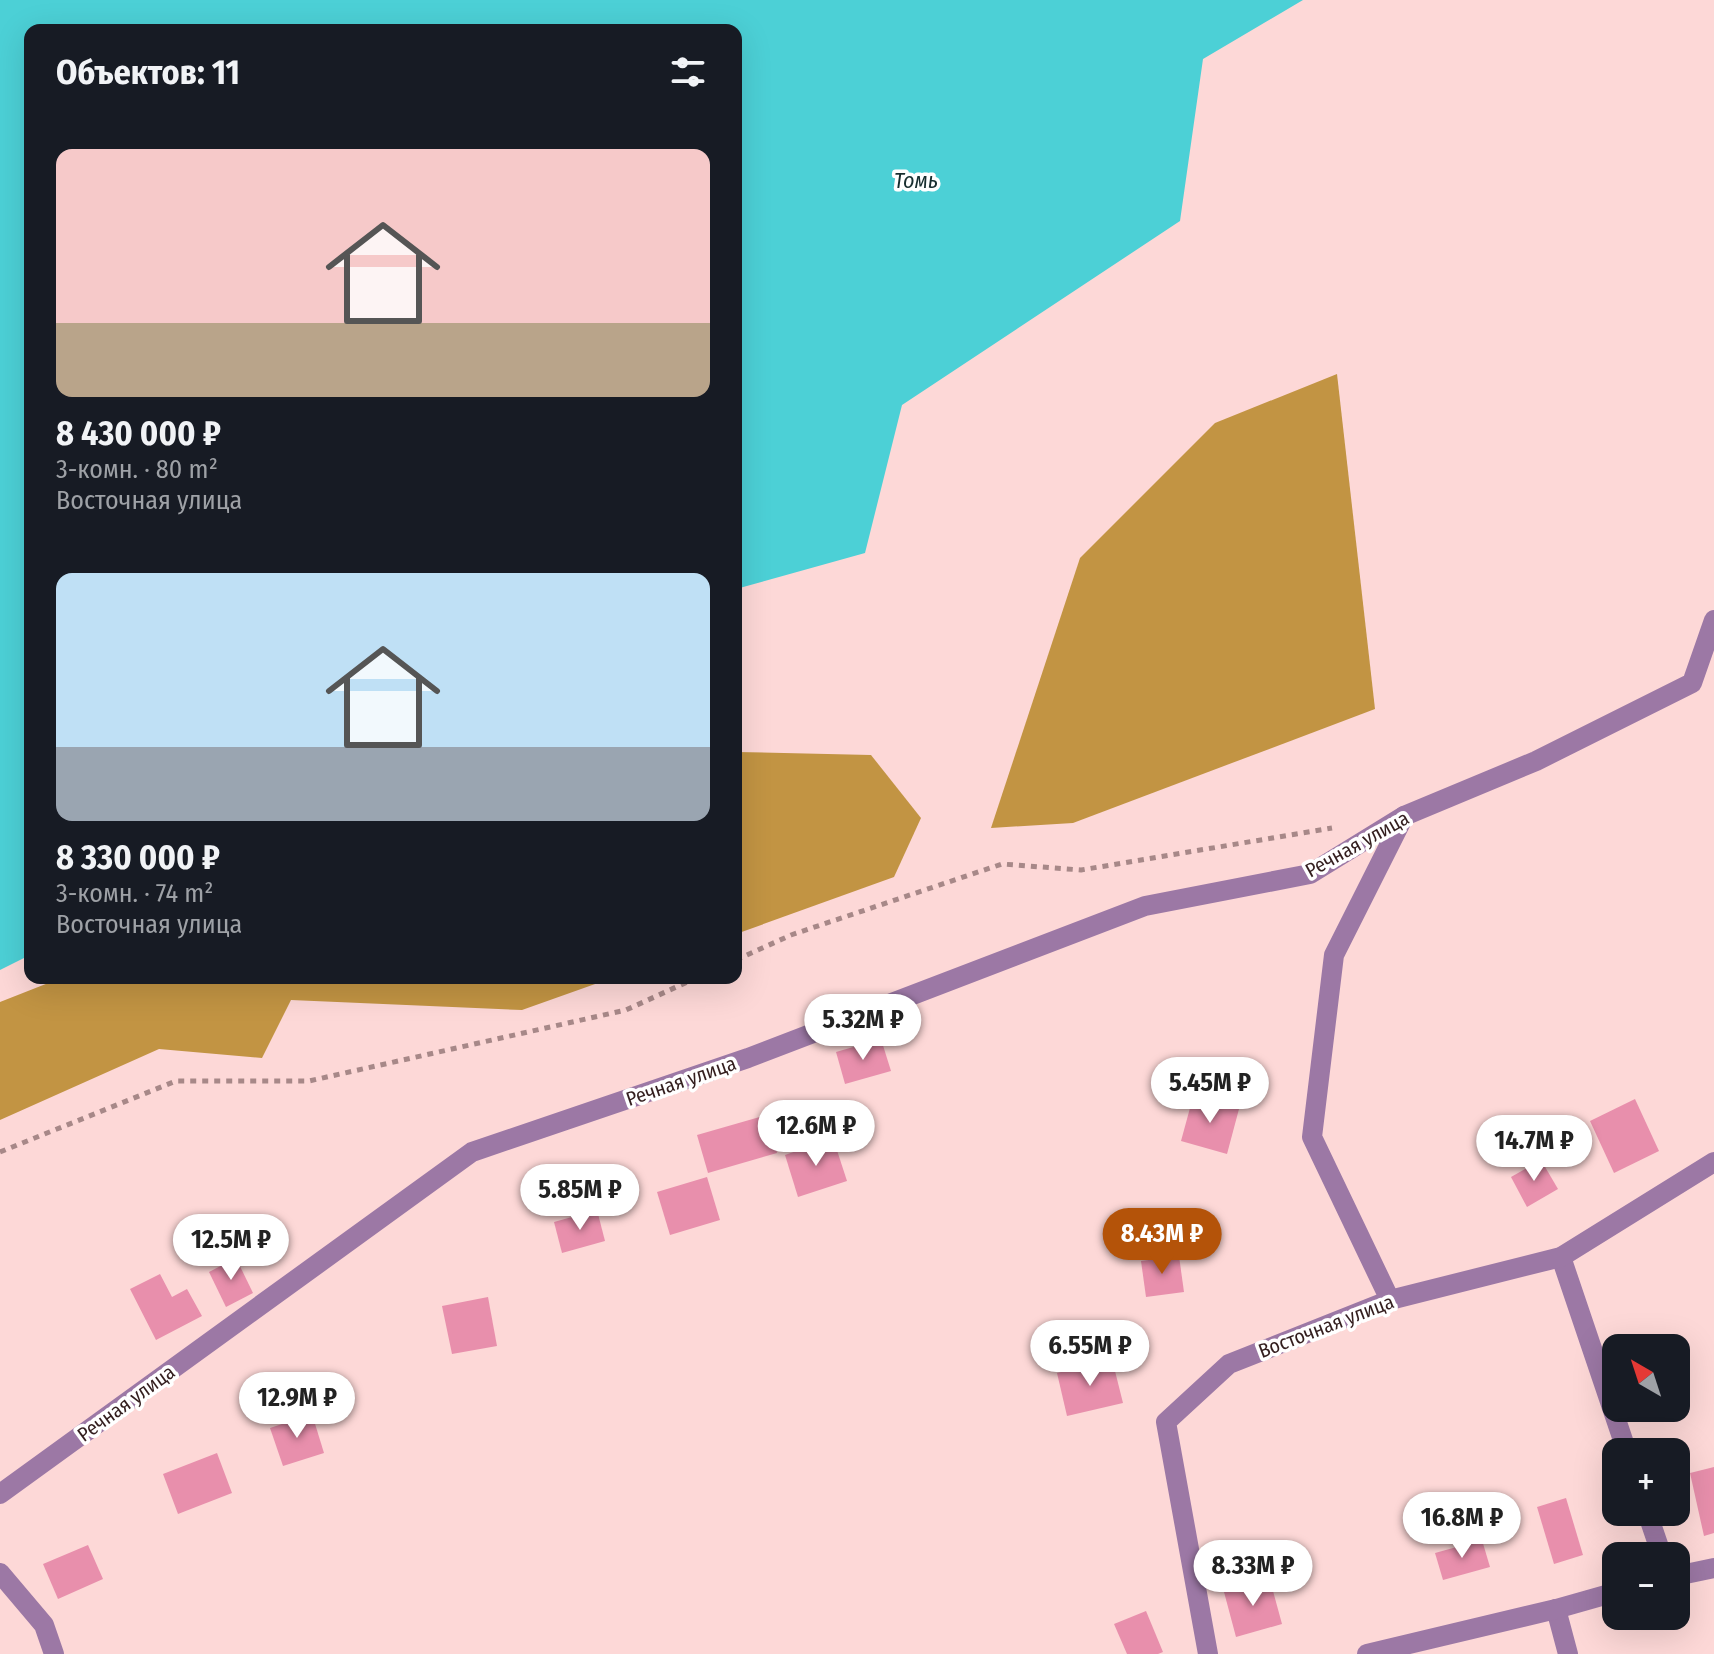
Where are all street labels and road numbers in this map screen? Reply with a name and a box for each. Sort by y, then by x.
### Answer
street label: Речная улица [1301,806,1413,882]
street label: Речная улица [623,1051,739,1111]
street label: Восточная улица [1255,1289,1397,1363]
street label: Речная улица [73,1360,179,1446]

